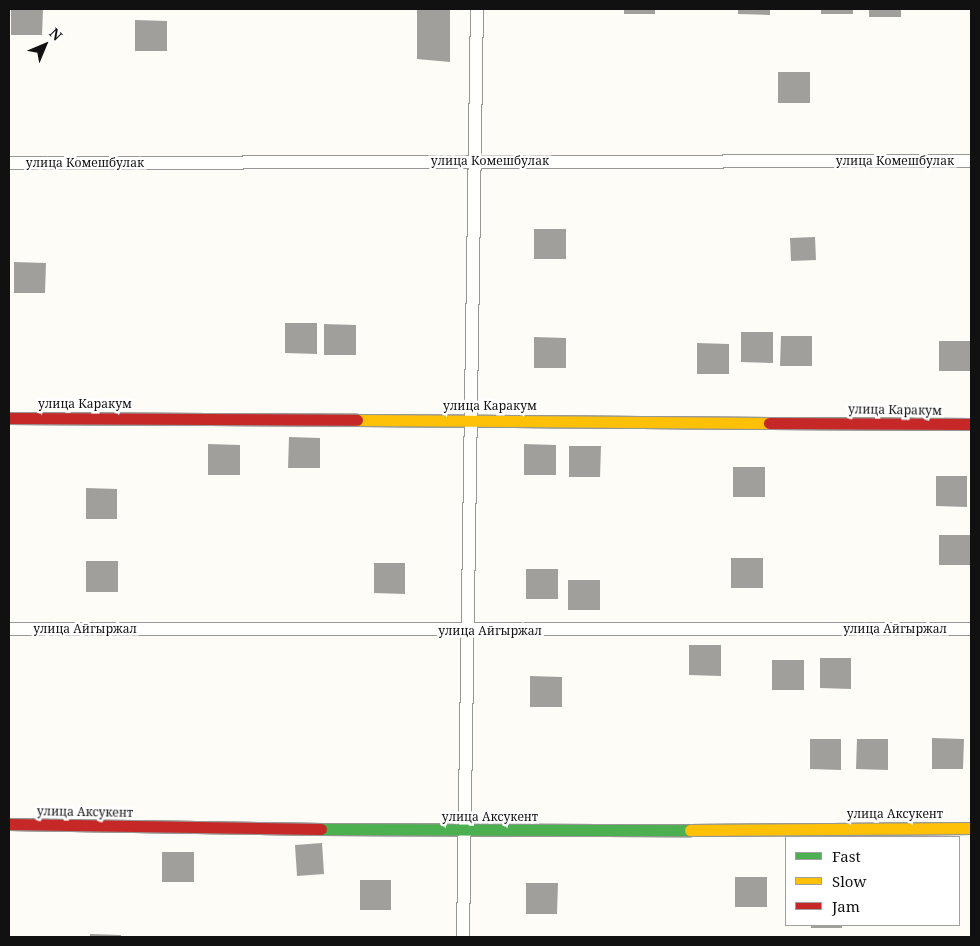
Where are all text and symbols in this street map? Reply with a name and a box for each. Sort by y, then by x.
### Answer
north arrow [20,20,70,70]
text: N [45,23,67,45]
street label: улица Комешбулак [431,154,549,168]
street label: улица Комешбулак [836,154,954,168]
street label: улица Комешбулак [26,156,144,170]
street label: улица Каракум [38,397,132,411]
street label: улица Каракум [443,399,537,413]
street label: улица Каракум [848,402,942,418]
street label: улица Айгыржал [33,622,137,636]
street label: улица Айгыржал [843,622,947,636]
street label: улица Айгыржал [438,624,542,638]
street label: улица Аксукент [37,804,133,820]
street label: улица Аксукент [847,807,943,821]
street label: улица Аксукент [442,810,538,824]
legend [785,836,960,926]
text: Fast [832,846,861,866]
text: Slow [832,871,866,891]
text: Jam [832,896,860,916]

